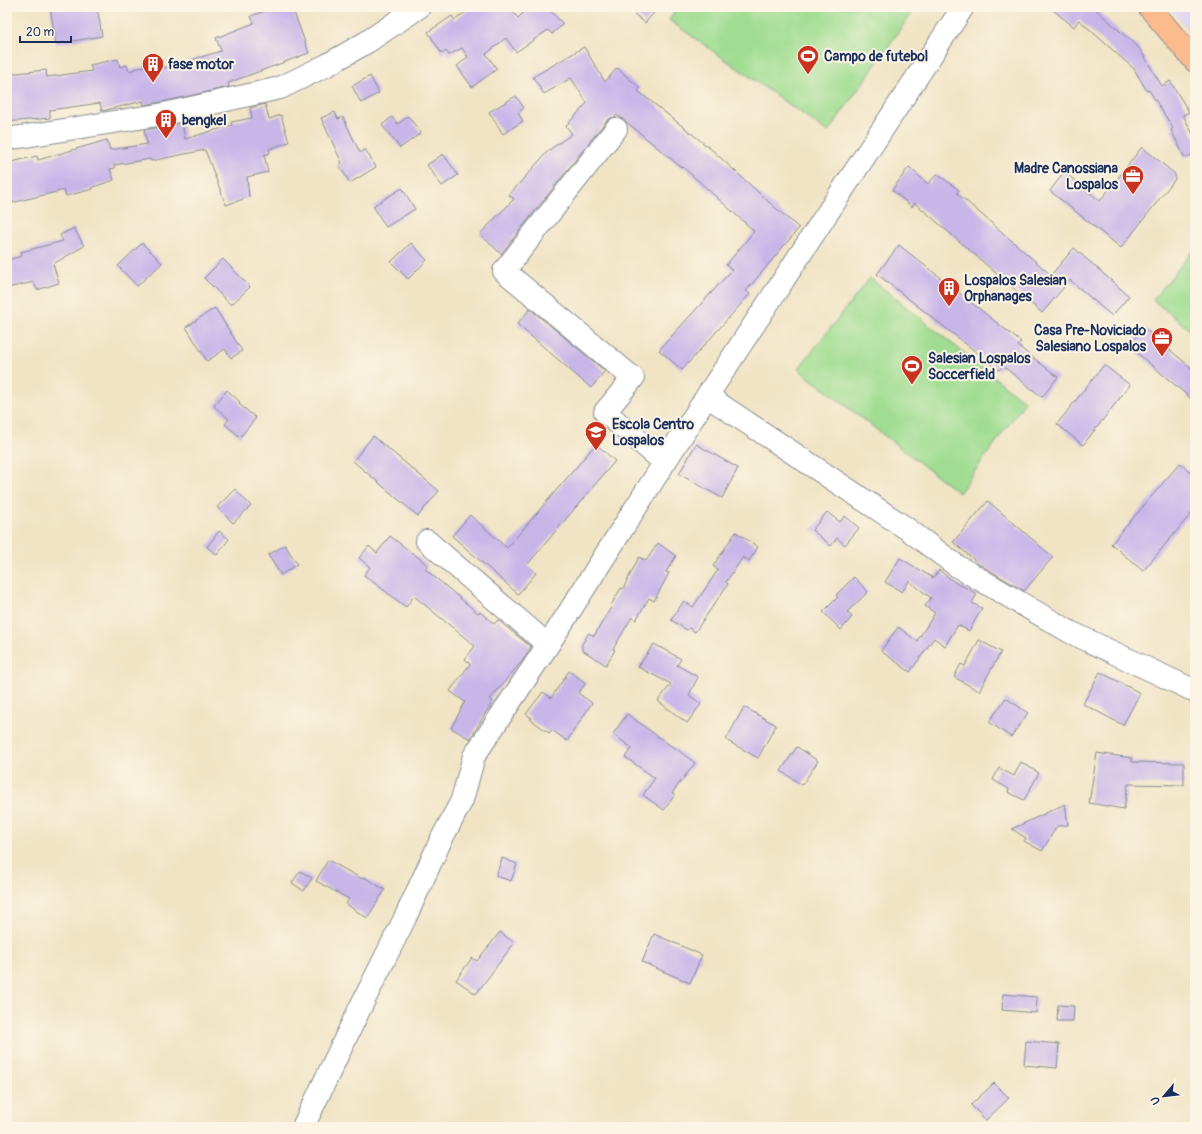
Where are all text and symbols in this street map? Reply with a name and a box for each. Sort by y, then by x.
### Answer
scale bar [20,18,71,44]
text: 20 m [26,25,55,40]
sports icon: Campo de futebol [795,43,821,76]
place label: Campo de futebol [824,48,928,65]
building icon: fase motor [140,51,166,84]
place label: fase motor [168,56,235,73]
building icon: bengkel [153,107,179,140]
place label: bengkel [182,112,227,129]
place label: Madre Canossiana Lospalos [1014,160,1119,193]
office icon: Madre Canossiana Lospalos [1120,163,1146,196]
place label: Lospalos Salesian Orphanages [964,272,1067,305]
building icon: Lospalos Salesian Orphanages [936,275,962,308]
place label: Casa Pre-Noviciado Salesiano Lospalos [1034,322,1147,355]
office icon: Casa Pre-Noviciado Salesiano Lospalos [1149,325,1175,358]
place label: Salesian Lospalos Soccerfield [928,350,1031,383]
sports icon: Salesian Lospalos Soccerfield [899,353,925,386]
place label: Escola Centro Lospalos [612,416,694,449]
school or university icon: Escola Centro Lospalos [583,419,609,452]
north arrow [1144,1076,1184,1116]
text: U [1148,1094,1163,1107]

